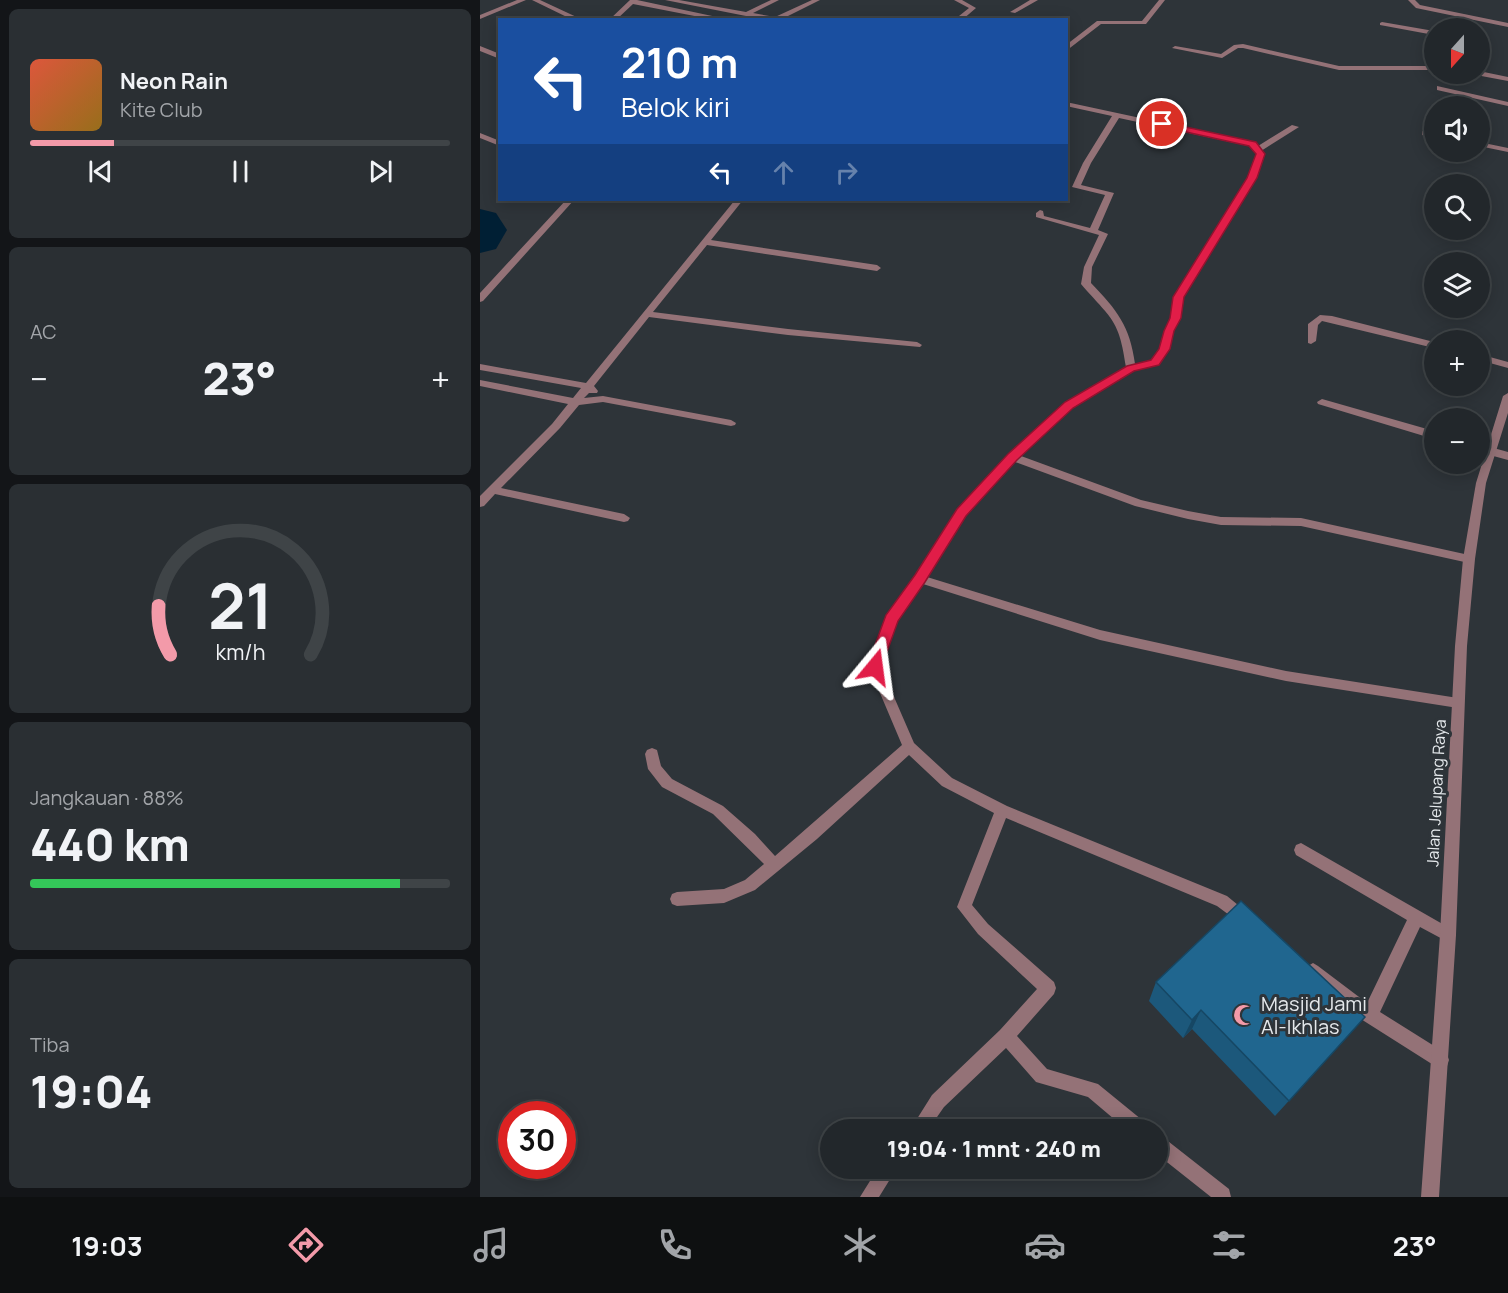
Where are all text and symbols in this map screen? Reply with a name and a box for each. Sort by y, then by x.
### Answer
north arrow [1424,18,1490,84]
map controls [1424,18,1490,474]
text: 210 m [621,33,738,91]
icon: left [522,42,600,120]
text: Neon Rain [120,66,228,96]
text: Belok kiri [621,88,730,125]
text: Kite Club [120,96,203,123]
button: sound [1424,96,1490,162]
pin [1136,98,1187,149]
icon: arrive [1145,107,1178,140]
icon: previous [84,155,117,188]
icon: pause [224,155,257,188]
icon: next [364,155,397,188]
icon: left [704,156,737,189]
icon: ahead [767,156,800,189]
icon: right [830,156,863,189]
button: search [1424,174,1490,240]
button: layers [1424,252,1490,318]
text: AC [30,318,57,345]
button: + [1424,330,1490,396]
text: 23° [202,347,276,409]
text: − [30,356,48,401]
text: + [431,356,450,401]
button: − [1424,408,1490,474]
text: 21 [208,563,272,649]
position arrow [843,635,907,699]
text: km/h [215,638,265,667]
street label: Jalan Jelupang Raya [1421,719,1451,867]
text: Jangkauan · 88% [30,784,184,811]
text: 440 km [30,813,190,875]
place label: Masjid Jami Al-Ikhlas [1261,990,1367,1040]
mosque icon: Masjid Jami Al-Ikhlas [1232,1003,1256,1027]
text: Tiba [30,1031,70,1058]
text: 19:04 [30,1060,153,1122]
speed limit sign: 30 [498,1101,576,1179]
text: 19:04 · 1 mnt · 240 m [887,1134,1101,1164]
icon: directions [285,1224,327,1266]
icon: music [470,1224,512,1266]
icon: phone [654,1224,696,1266]
icon: climate [839,1224,881,1266]
icon: car [1024,1224,1066,1266]
icon: filters [1208,1224,1250,1266]
text: 19:03 [71,1227,143,1264]
text: 23° [1393,1227,1437,1264]

